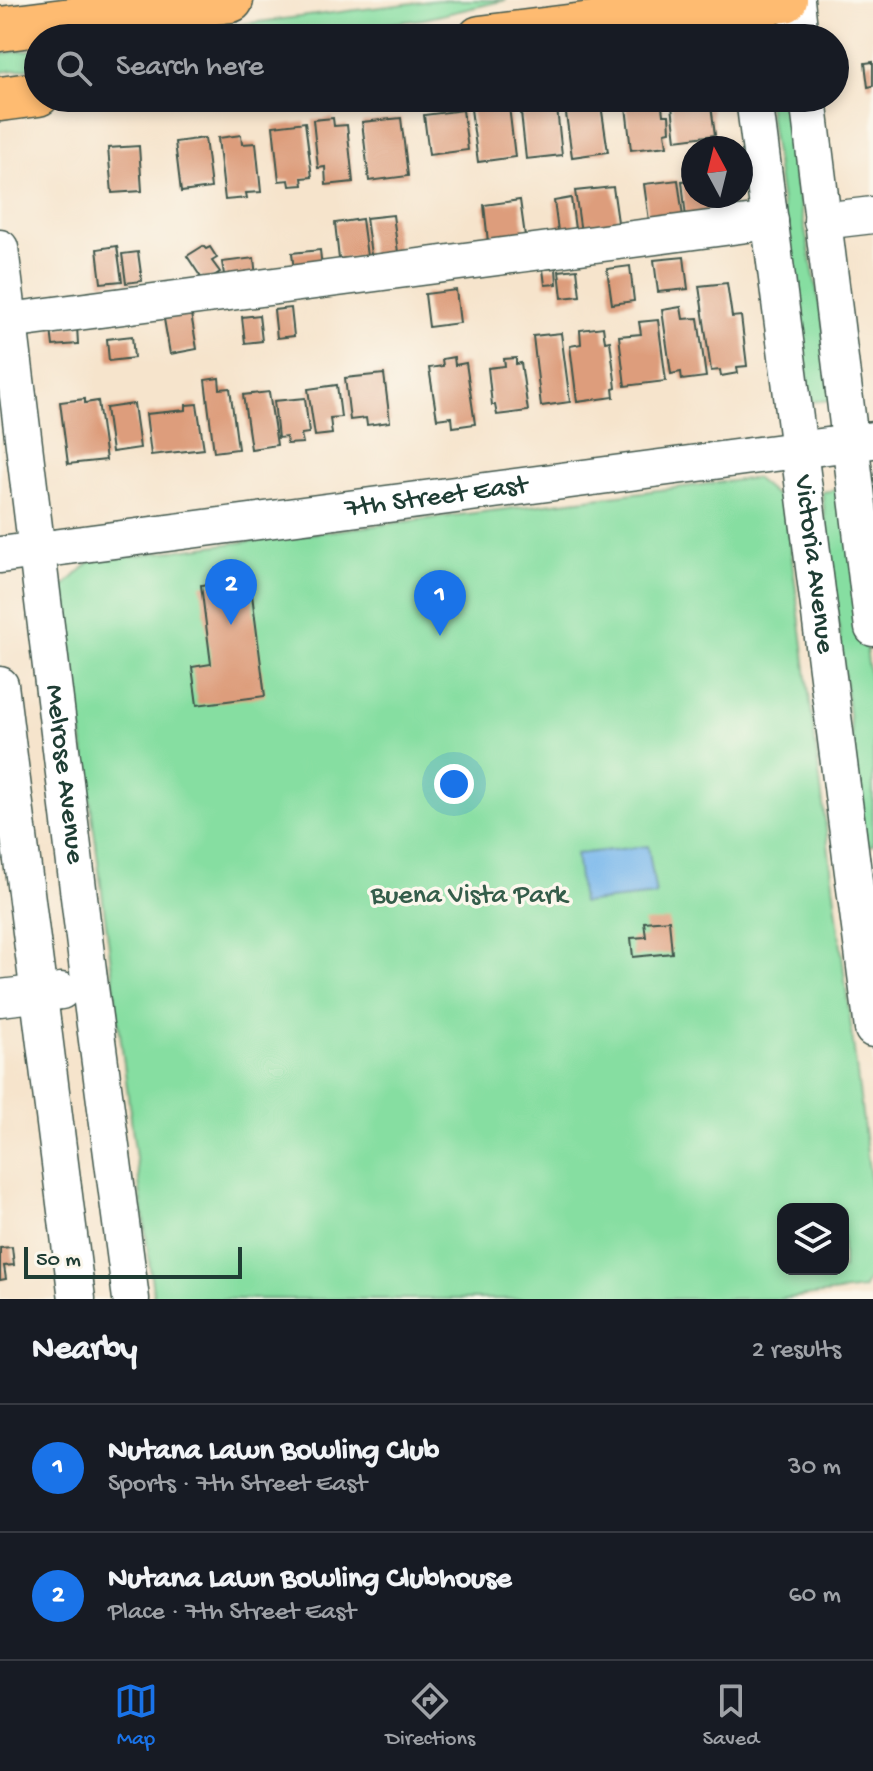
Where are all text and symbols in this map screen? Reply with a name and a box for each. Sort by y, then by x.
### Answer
search box [24,24,849,112]
icon: search [52,46,96,90]
text: Search here [116,51,264,86]
north arrow [681,136,753,208]
street label: 7th Street East [342,469,532,526]
street label: Victoria Avenue [786,472,841,656]
pin: 2 [205,559,257,625]
pin: 1 [414,570,466,636]
street label: Melrose Avenue [37,683,91,866]
your location [434,764,474,804]
park label: Buena Vista Park [370,880,570,913]
map controls [777,1203,849,1275]
button: layers [777,1203,849,1275]
scale bar [24,1243,242,1279]
text: 50 m [36,1248,81,1274]
text: Nearby [32,1331,137,1371]
text: 2 results [752,1336,841,1367]
text: Nutana Lawn Bowling Club [108,1435,439,1470]
text: 1 [53,1453,63,1484]
text: 30 m [788,1453,841,1484]
text: Sports · 7th Street East [108,1470,367,1501]
text: Nutana Lawn Bowling Clubhouse [108,1563,512,1598]
text: 2 [52,1581,64,1612]
text: 60 m [788,1581,841,1612]
text: Place · 7th Street East [108,1598,356,1629]
tab: Map [114,1679,158,1753]
tab: Directions [386,1679,475,1753]
tab: Saved [703,1679,759,1753]

